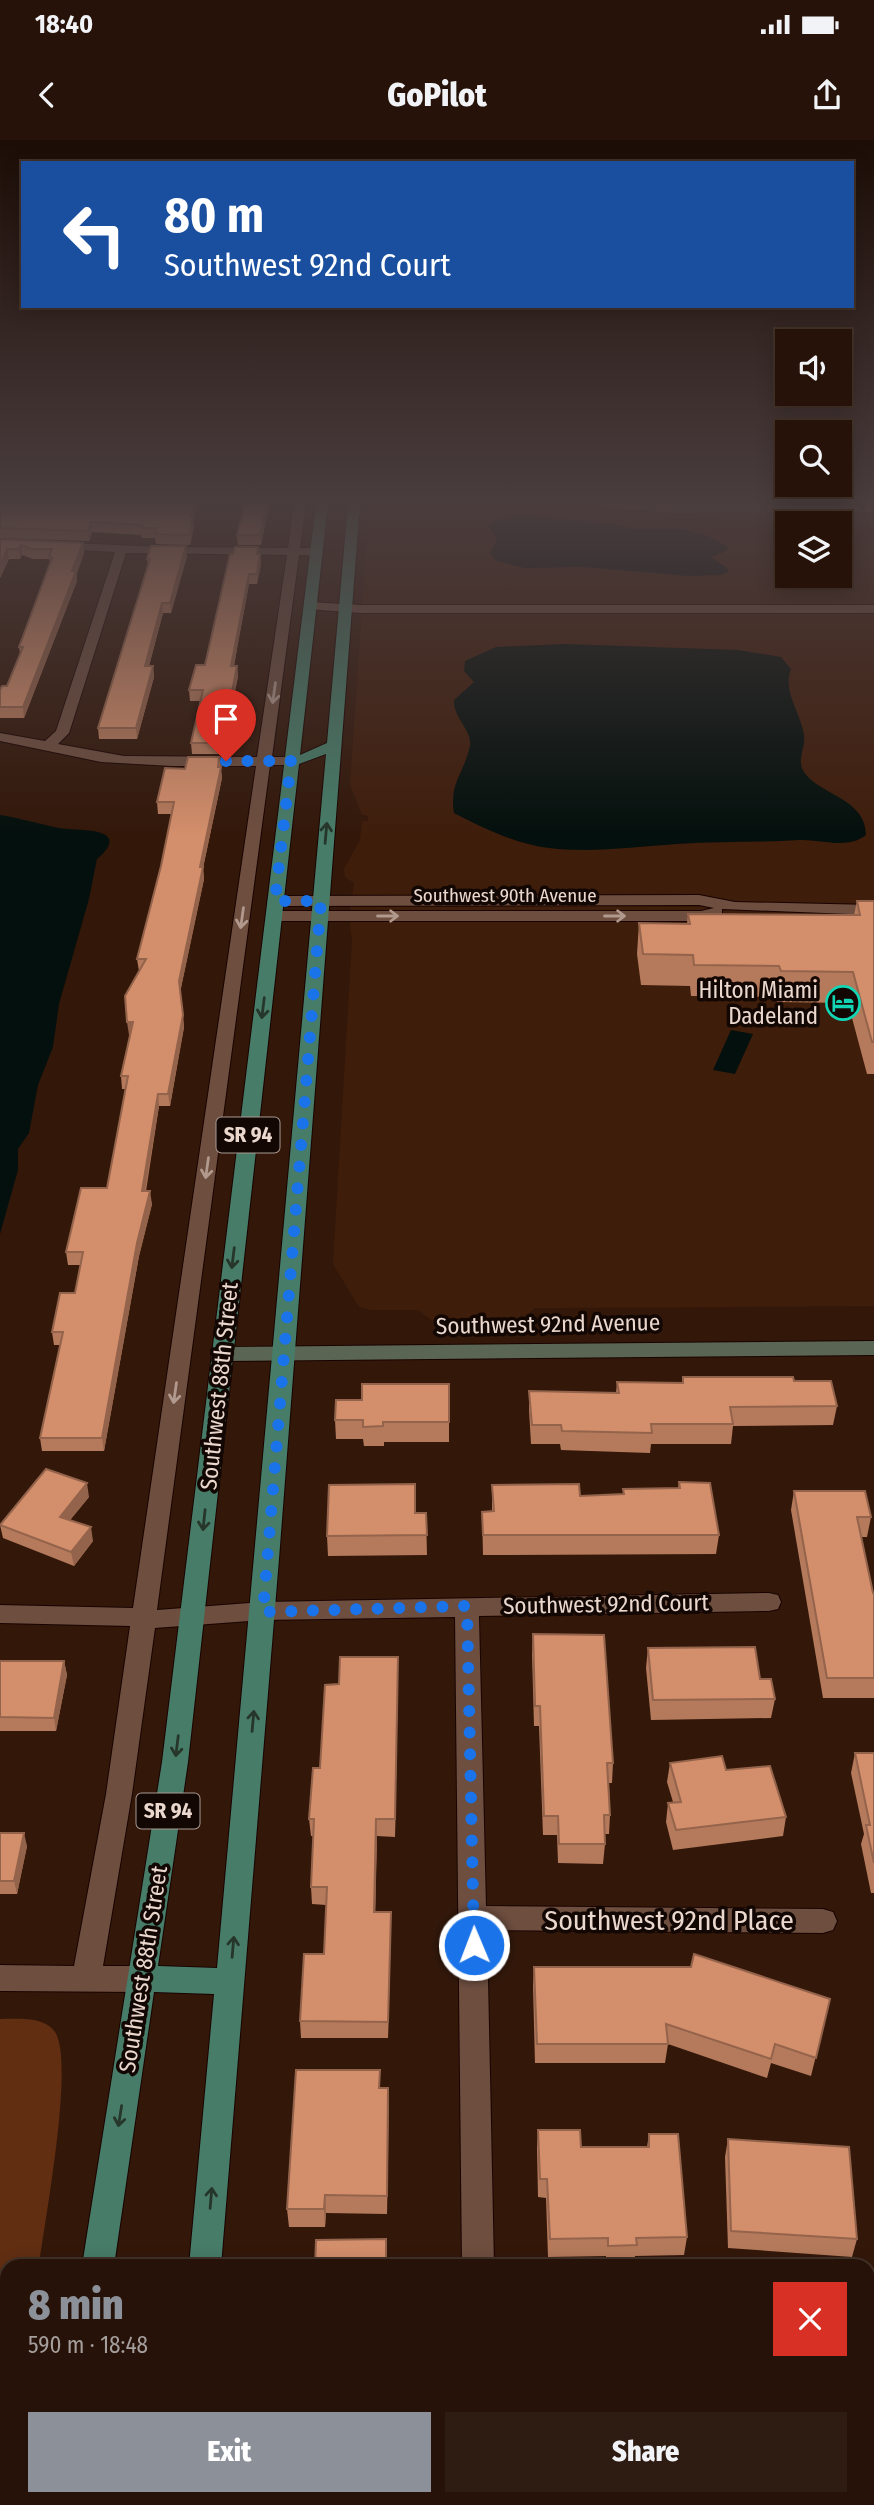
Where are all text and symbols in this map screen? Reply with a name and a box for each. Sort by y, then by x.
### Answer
text: 18:40 [35,9,93,40]
icon: back [28,76,66,114]
text: GoPilot [387,76,487,114]
icon: share [808,76,846,114]
text: 80 m [164,186,264,245]
icon: left [49,189,140,280]
text: Southwest 92nd Court [164,246,451,284]
map controls [775,329,852,588]
button: sound [775,329,852,406]
button: search [775,420,852,497]
button: layers [775,511,852,588]
one-way arrow [268,681,281,704]
pin [196,689,256,761]
icon: arrive [207,700,245,738]
one-way arrow [320,822,333,845]
street label: Southwest 90th Avenue [413,884,597,907]
one-way arrow [235,906,248,929]
one-way arrow [376,909,399,923]
one-way arrow [604,909,627,923]
place label: Hilton Miami Dadeland [698,976,818,1030]
hotel icon: Hilton Miami Dadeland [824,984,862,1022]
one-way arrow [256,996,269,1019]
road number: SR 94 [216,1118,280,1152]
one-way arrow [200,1156,213,1179]
one-way arrow [227,1247,240,1269]
street label: Southwest 88th Street [194,1280,244,1491]
street label: Southwest 92nd Avenue [436,1308,660,1340]
one-way arrow [169,1381,182,1404]
one-way arrow [197,1508,210,1530]
street label: Southwest 92nd Court [503,1588,710,1620]
one-way arrow [247,1710,260,1732]
one-way arrow [170,1734,183,1756]
road number: SR 94 [136,1794,200,1828]
street label: Southwest 88th Street [113,1863,173,2074]
street label: Southwest 92nd Place [544,1904,794,1937]
position arrow [437,1908,511,1982]
one-way arrow [227,1936,240,1959]
one-way arrow [113,2104,126,2127]
one-way arrow [205,2187,218,2210]
text: 8 min [28,2280,124,2330]
button: close [773,2282,847,2356]
text: 590 m · 18:48 [28,2331,148,2359]
button: Exit [28,2412,431,2492]
button: Share [445,2412,847,2492]

